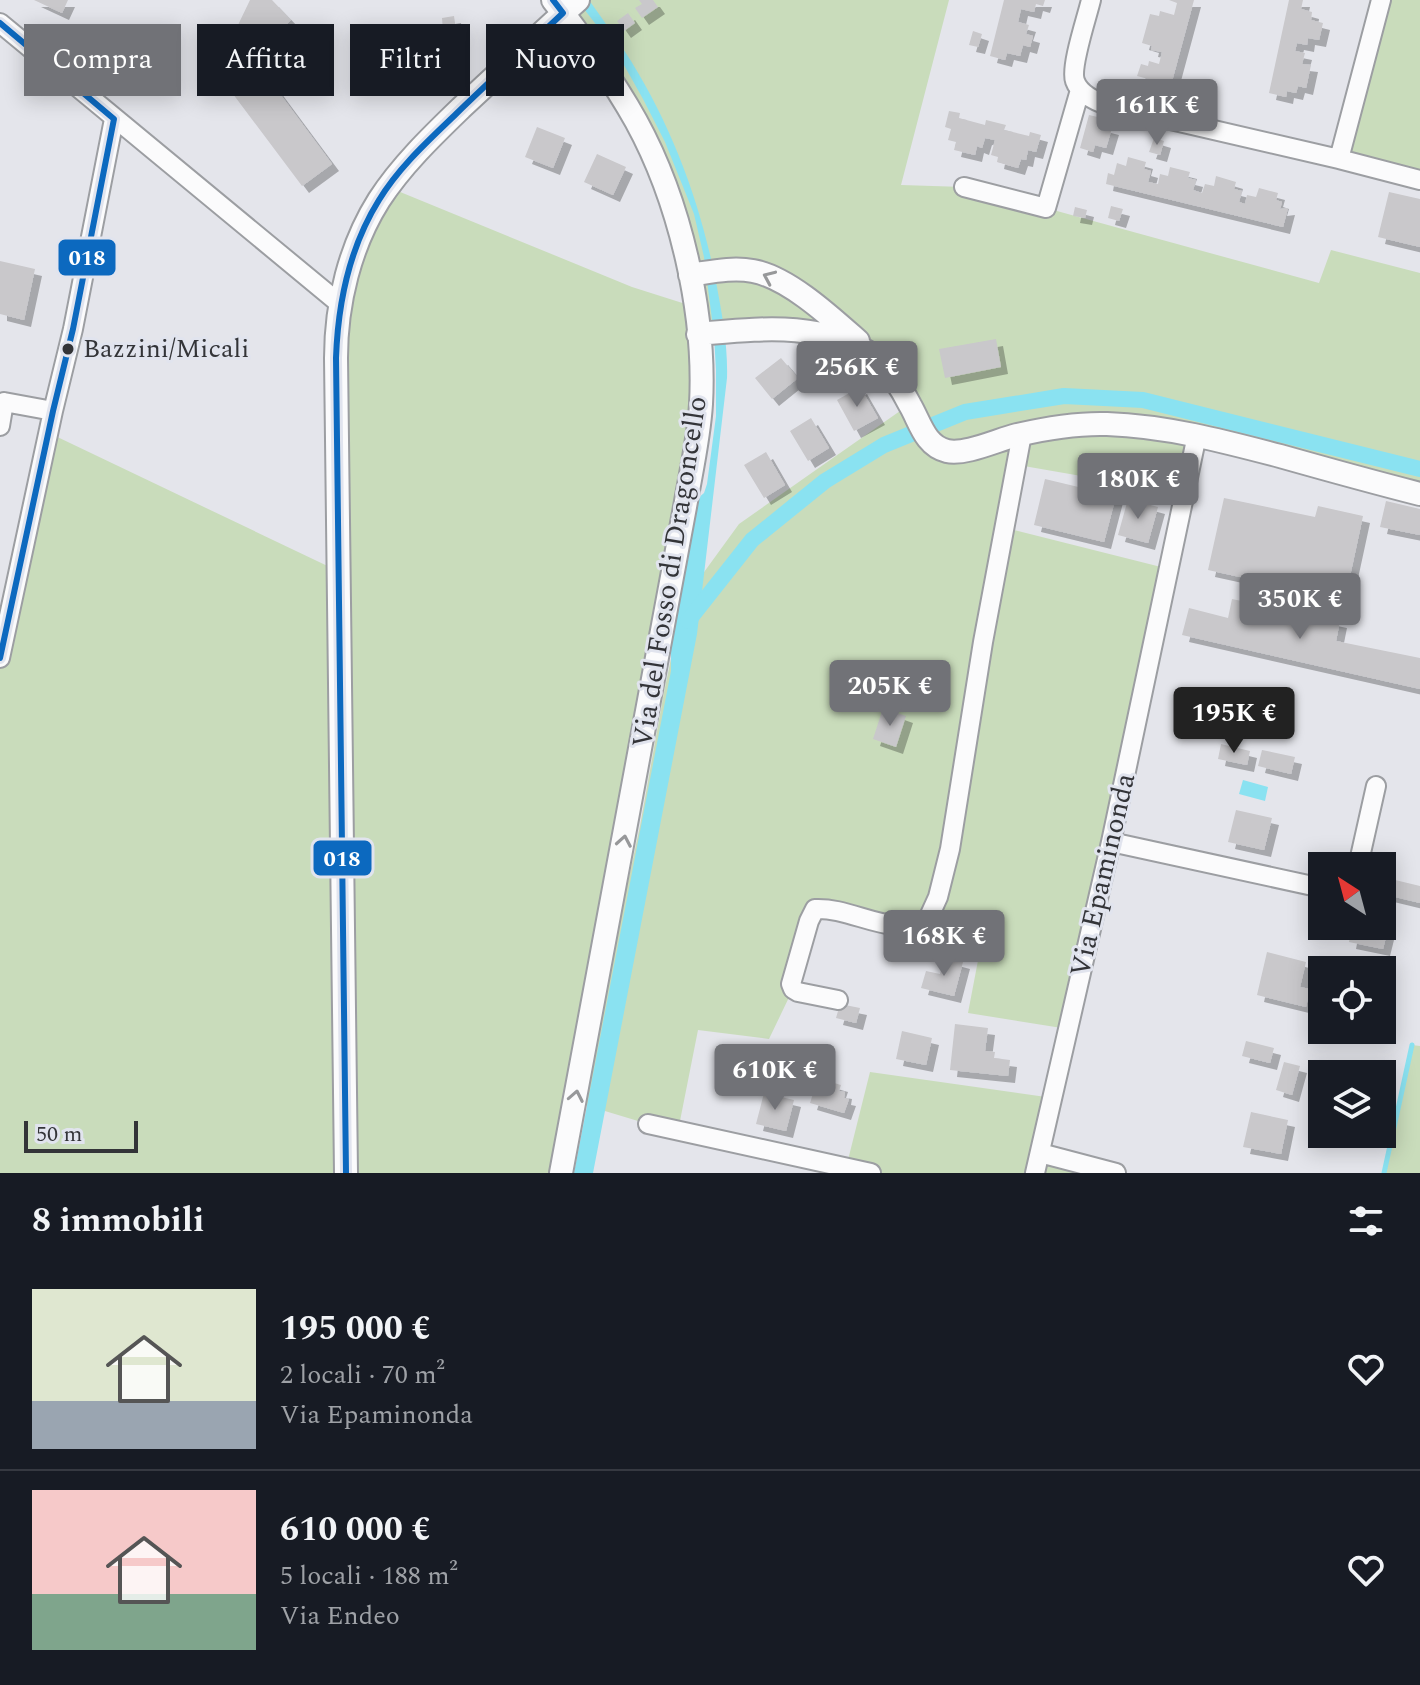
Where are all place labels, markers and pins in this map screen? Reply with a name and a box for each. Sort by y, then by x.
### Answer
pin: 161K € [1092,79,1222,147]
place label: Bazzini/Micali [83,329,249,369]
marker: Bazzini/Micali [60,341,76,357]
pin: 256K € [792,341,922,409]
pin: 180K € [1073,453,1203,521]
pin: 350K € [1235,573,1365,641]
pin: 205K € [825,660,955,728]
pin: 195K € [1169,687,1299,755]
pin: 168K € [879,910,1009,978]
pin: 610K € [710,1044,840,1112]

